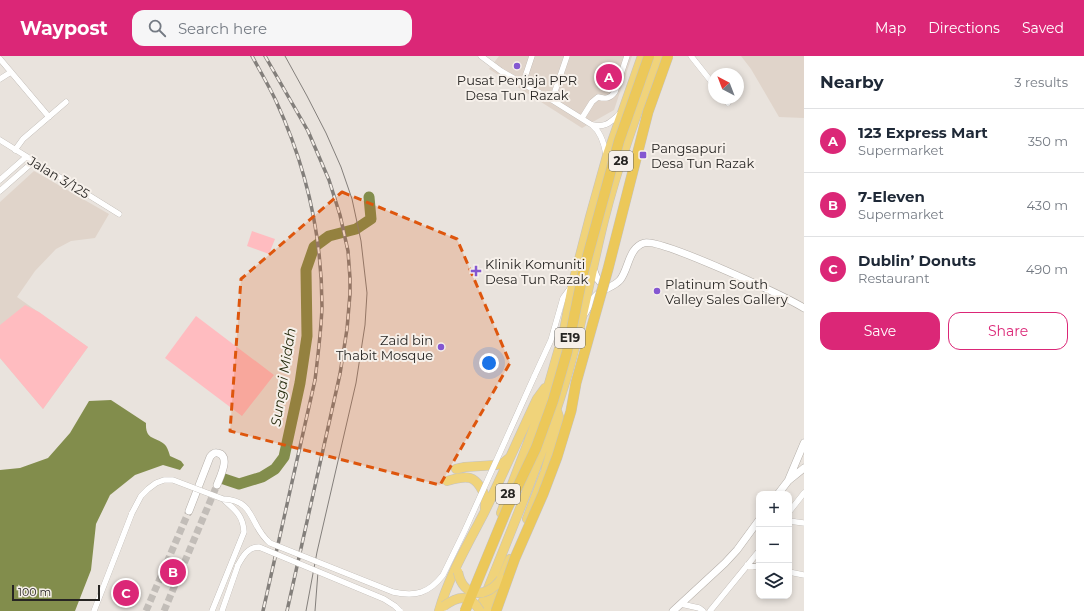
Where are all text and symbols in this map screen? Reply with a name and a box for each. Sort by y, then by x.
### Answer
search box [132,10,412,46]
text: Waypost [20,17,108,40]
icon: search [146,17,168,39]
text: Search here [178,19,267,38]
text: Map [875,19,906,37]
text: Directions [928,19,1000,37]
text: Saved [1022,19,1064,37]
marker: Pusat Penjaja PPR Desa Tun Razak [512,61,522,71]
pin: A [596,62,622,92]
north arrow [708,68,744,104]
place label: Pusat Penjaja PPR Desa Tun Razak [457,72,577,103]
text: Nearby [820,72,884,92]
text: 3 results [1014,74,1068,90]
text: 123 Express Mart [858,123,988,142]
text: A [828,133,838,149]
text: 350 m [1028,133,1068,149]
place label: Pangsapuri Desa Tun Razak [651,140,755,171]
text: Supermarket [858,142,944,158]
marker: Pangsapuri Desa Tun Razak [638,150,648,160]
road number: 28 [609,151,633,171]
street label: Jalan 3/125 [24,152,93,202]
text: 7-Eleven [858,187,925,206]
text: B [828,197,838,213]
text: 430 m [1026,197,1068,213]
text: Supermarket [858,206,944,222]
text: Dublin’ Donuts [858,251,976,270]
place label: Klinik Komuniti Desa Tun Razak [485,256,589,287]
text: C [828,261,838,277]
text: 490 m [1026,261,1068,277]
marker: Klinik Komuniti Desa Tun Razak [470,265,482,277]
text: Restaurant [858,270,929,286]
place label: Platinum South Valley Sales Gallery [665,276,789,307]
marker: Platinum South Valley Sales Gallery [652,286,662,296]
button: Save [820,312,940,350]
button: Share [948,312,1068,350]
water label: Sungai Midah [266,326,300,428]
road number: E19 [555,328,585,348]
place label: Zaid bin Thabit Mosque [336,332,433,363]
marker: Zaid bin Thabit Mosque [436,342,446,352]
your location [479,353,499,373]
road number: 28 [496,484,520,504]
map controls [756,491,792,599]
button: + [756,491,792,527]
button: − [756,527,792,563]
pin: B [160,557,186,587]
button: layers [756,563,792,599]
pin: C [113,578,139,608]
scale bar [12,583,100,602]
text: 100 m [18,585,51,599]

